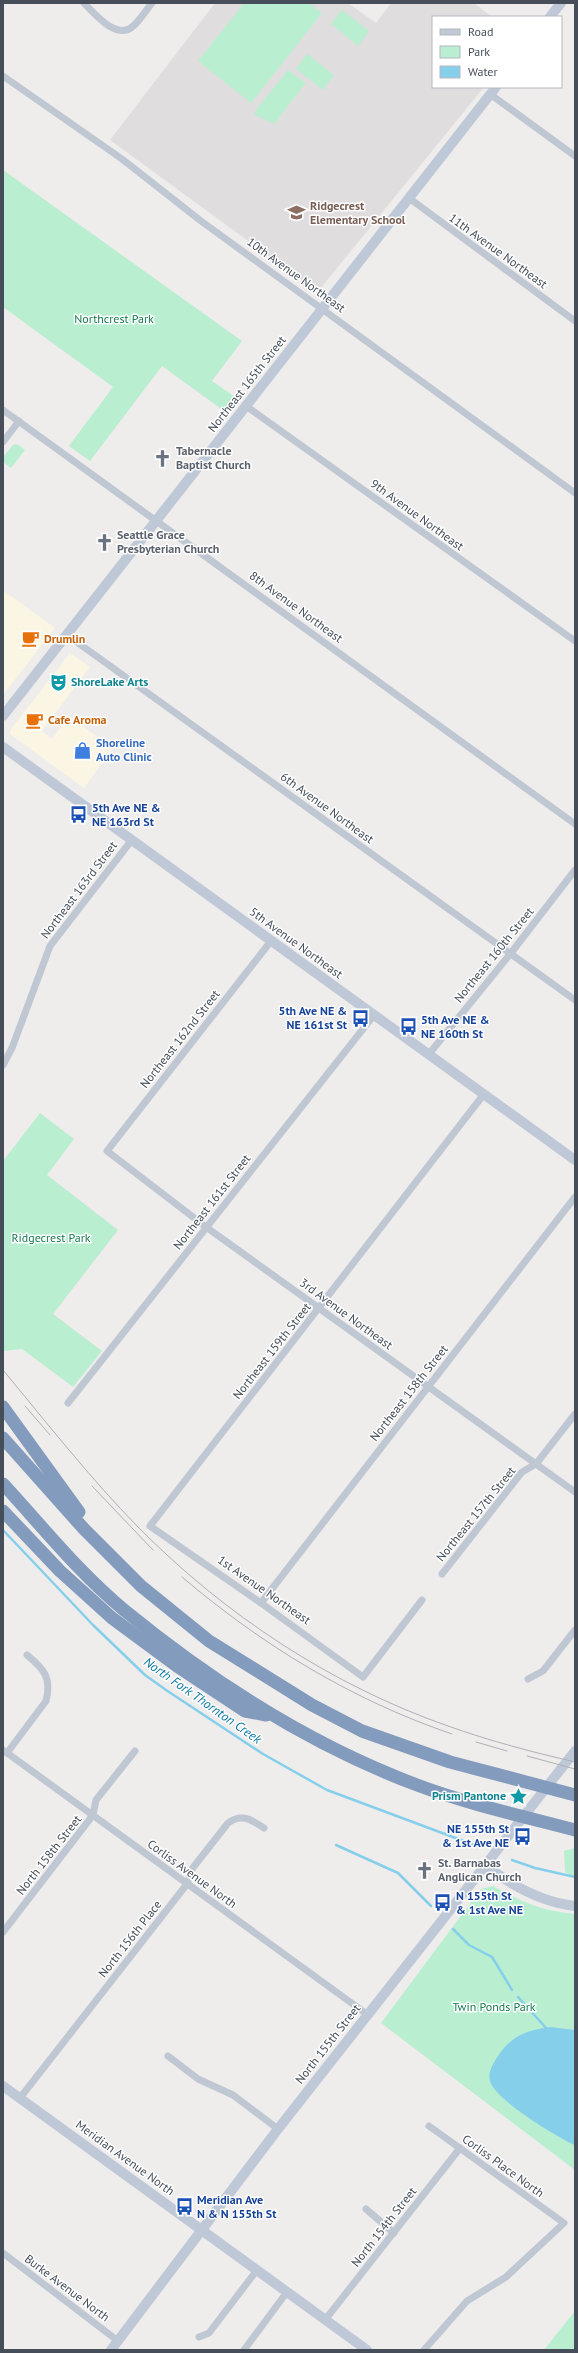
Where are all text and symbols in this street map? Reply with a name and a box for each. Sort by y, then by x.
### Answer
legend [432,16,562,88]
text: Road [468,24,493,39]
text: Park [468,44,490,59]
text: Water [468,64,498,79]
place label: Ridgecrest Elementary School [310,198,406,227]
school or university icon: Ridgecrest Elementary School [287,203,307,223]
street label: 11th Avenue Northeast [446,210,550,291]
street label: 10th Avenue Northeast [244,234,348,315]
park label: Northcrest Park [74,311,154,326]
street label: Northeast 165th Street [204,333,289,435]
place label: Tabernacle Baptist Church [176,443,251,472]
church icon: Tabernacle Baptist Church [153,448,173,468]
street label: 9th Avenue Northeast [368,476,467,553]
place label: Seattle Grace Presbyterian Church [117,527,219,556]
church icon: Seattle Grace Presbyterian Church [94,532,114,552]
street label: 8th Avenue Northeast [247,568,346,645]
cafe icon: Drumlin [21,629,41,649]
place label: Drumlin [44,631,85,646]
theatre icon: ShoreLake Arts [48,672,68,692]
place label: ShoreLake Arts [71,674,148,689]
cafe icon: Cafe Aroma [25,710,45,730]
place label: Cafe Aroma [48,712,107,727]
place label: Shoreline Auto Clinic [96,735,152,764]
shop icon: Shoreline Auto Clinic [73,740,93,760]
street label: 6th Avenue Northeast [278,769,377,846]
place label: 5th Ave NE & NE 163rd St [92,800,160,829]
bus stop icon: 5th Ave NE & NE 163rd St [69,805,89,825]
street label: Northeast 163rd Street [37,838,120,941]
street label: 5th Avenue Northeast [247,904,346,981]
street label: Northeast 160th Street [451,904,537,1005]
street label: Northeast 162nd Street [137,987,223,1091]
place label: 5th Ave NE & NE 161st St [279,1003,348,1032]
bus stop icon: 5th Ave NE & NE 161st St [350,1008,370,1028]
place label: 5th Ave NE & NE 160th St [421,1012,489,1041]
bus stop icon: 5th Ave NE & NE 160th St [398,1017,418,1037]
street label: Northeast 161st Street [170,1151,253,1252]
park label: Ridgecrest Park [11,1230,91,1245]
street label: 3rd Avenue Northeast [297,1275,396,1352]
street label: Northeast 159th Street [229,1300,314,1402]
street label: Northeast 158th Street [366,1342,451,1444]
street label: Northeast 157th Street [433,1463,519,1564]
street label: 1st Avenue Northeast [215,1552,314,1627]
water label: North Fork Thornton Creek [140,1653,266,1748]
place icon: Prism Pantone [509,1786,529,1806]
place label: Prism Pantone [432,1788,506,1803]
street label: North 158th Street [13,1812,84,1897]
place label: NE 155th St & 1st Ave NE [442,1821,510,1850]
bus stop icon: NE 155th St & 1st Ave NE [512,1826,532,1846]
street label: Corliss Avenue North [145,1836,240,1911]
place label: St. Barnabas Anglican Church [438,1855,521,1884]
church icon: St. Barnabas Anglican Church [415,1860,435,1880]
place label: N 155th St & 1st Ave NE [456,1888,523,1917]
bus stop icon: N 155th St & 1st Ave NE [433,1893,453,1913]
street label: North 156th Place [95,1897,164,1980]
park label: Twin Ponds Park [453,1999,536,2014]
street label: North 155th Street [292,2001,363,2086]
street label: Meridian Avenue North [73,2117,177,2198]
street label: Corliss Place North [460,2131,547,2200]
street label: North 154th Street [348,2184,419,2269]
place label: Meridian Ave N & N 155th St [197,2192,277,2221]
bus stop icon: Meridian Ave N & N 155th St [174,2197,194,2217]
street label: Burke Avenue North [22,2251,113,2324]

